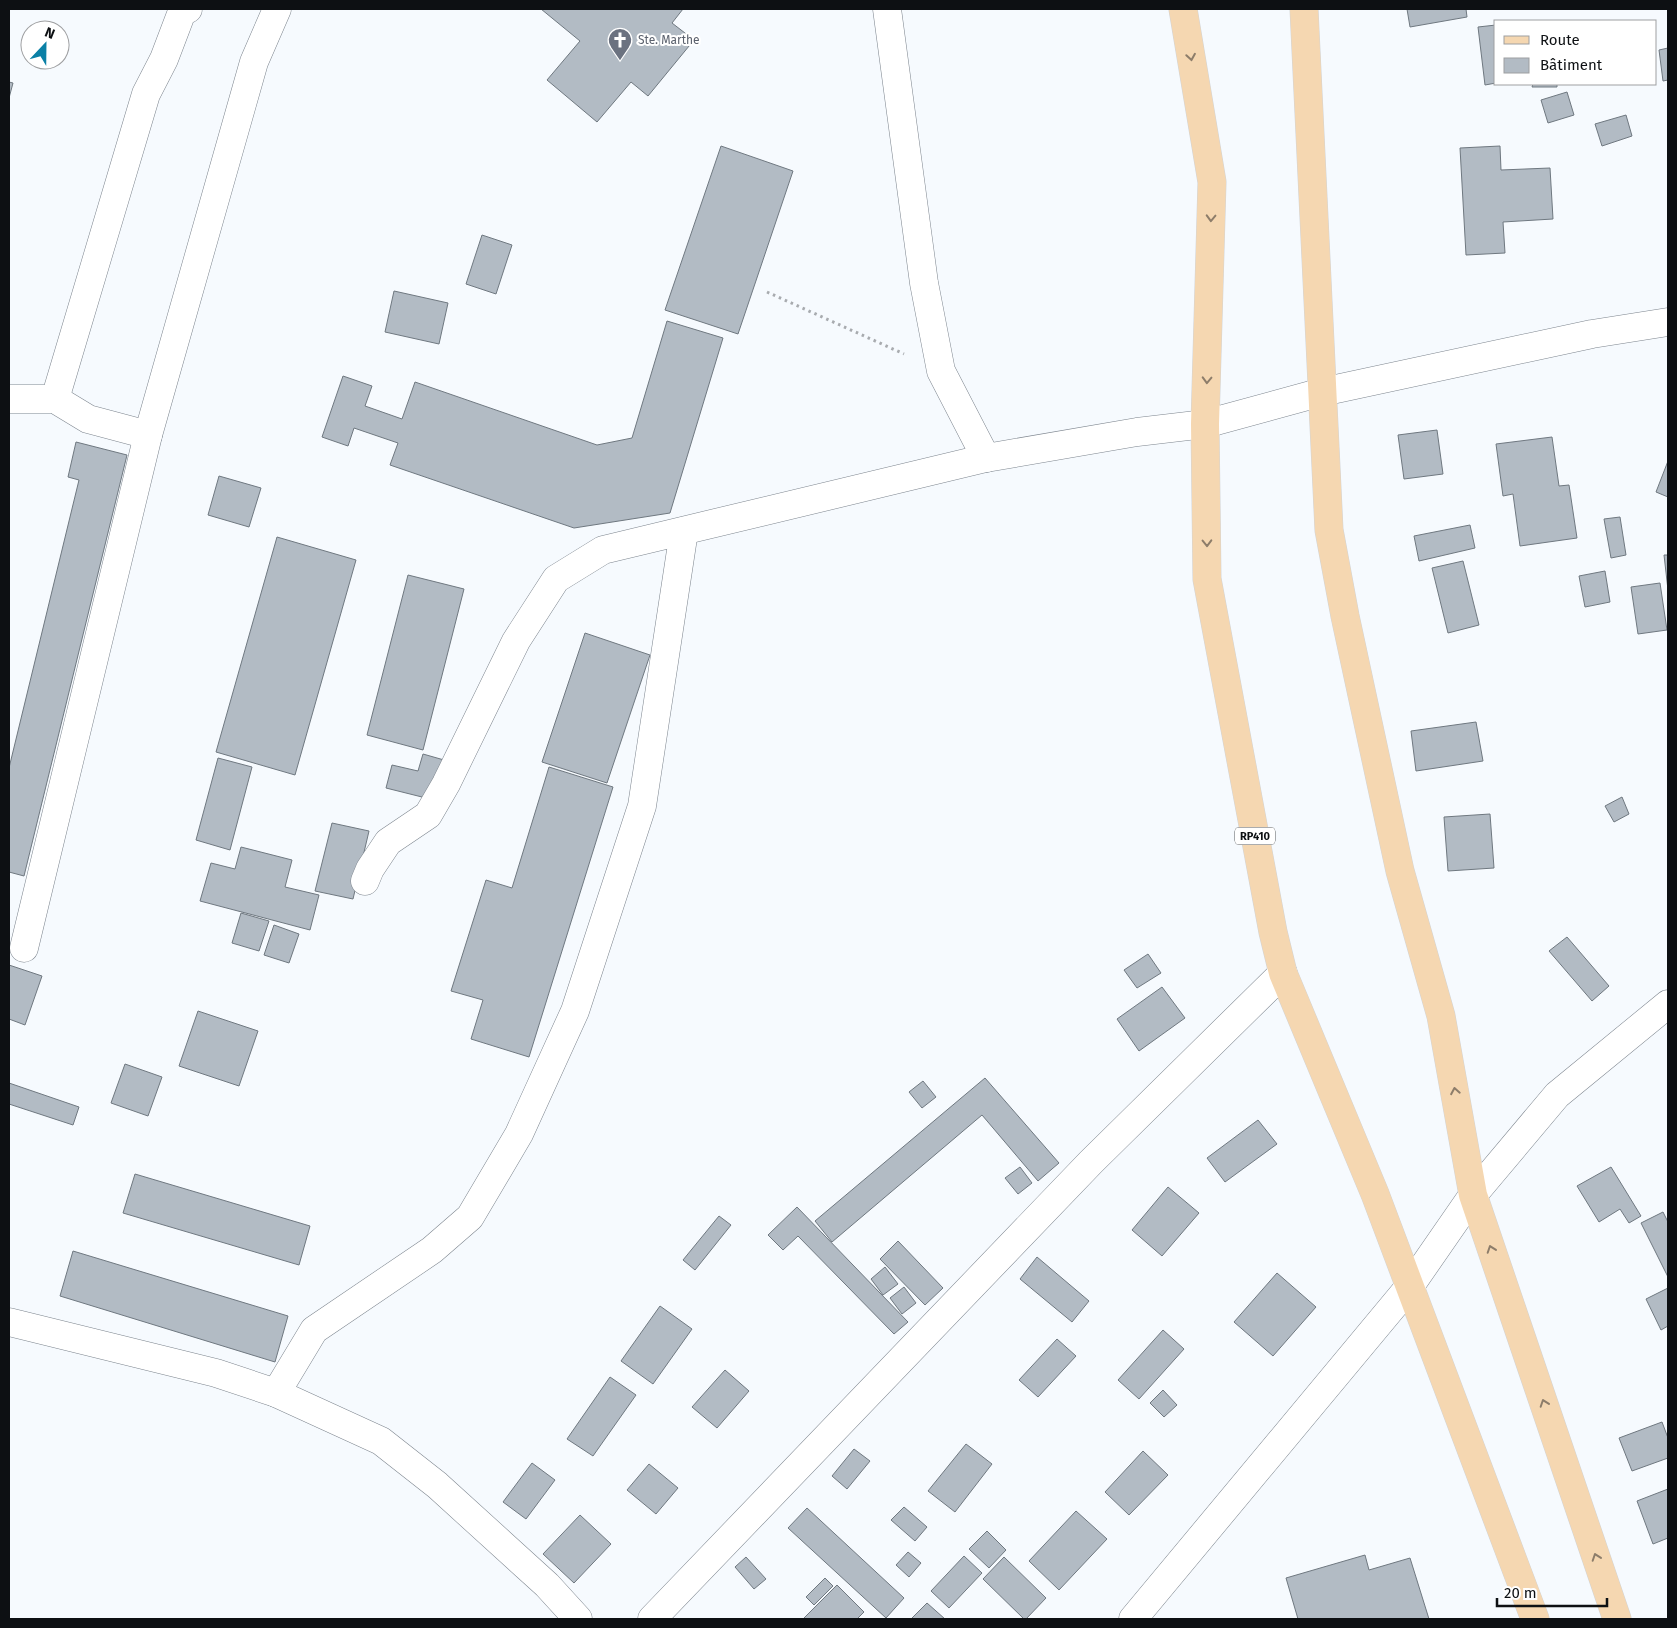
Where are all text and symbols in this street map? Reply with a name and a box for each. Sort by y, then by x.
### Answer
north arrow [20,20,70,70]
legend [1494,20,1657,85]
text: N [42,24,57,43]
church icon: Ste. Marthe [607,27,633,61]
text: Route [1540,31,1580,49]
place label: Ste. Marthe [638,33,700,47]
one-way arrow [1186,52,1196,61]
text: Bâtiment [1540,56,1603,74]
one-way arrow [1206,214,1216,222]
one-way arrow [1201,376,1212,384]
one-way arrow [1202,539,1212,547]
road number: RP410 [1235,828,1275,844]
one-way arrow [1450,1087,1460,1095]
one-way arrow [1487,1245,1497,1254]
one-way arrow [1540,1399,1550,1407]
one-way arrow [1592,1553,1602,1561]
scale bar [1497,1576,1607,1608]
text: 20 m [1504,1584,1537,1602]

